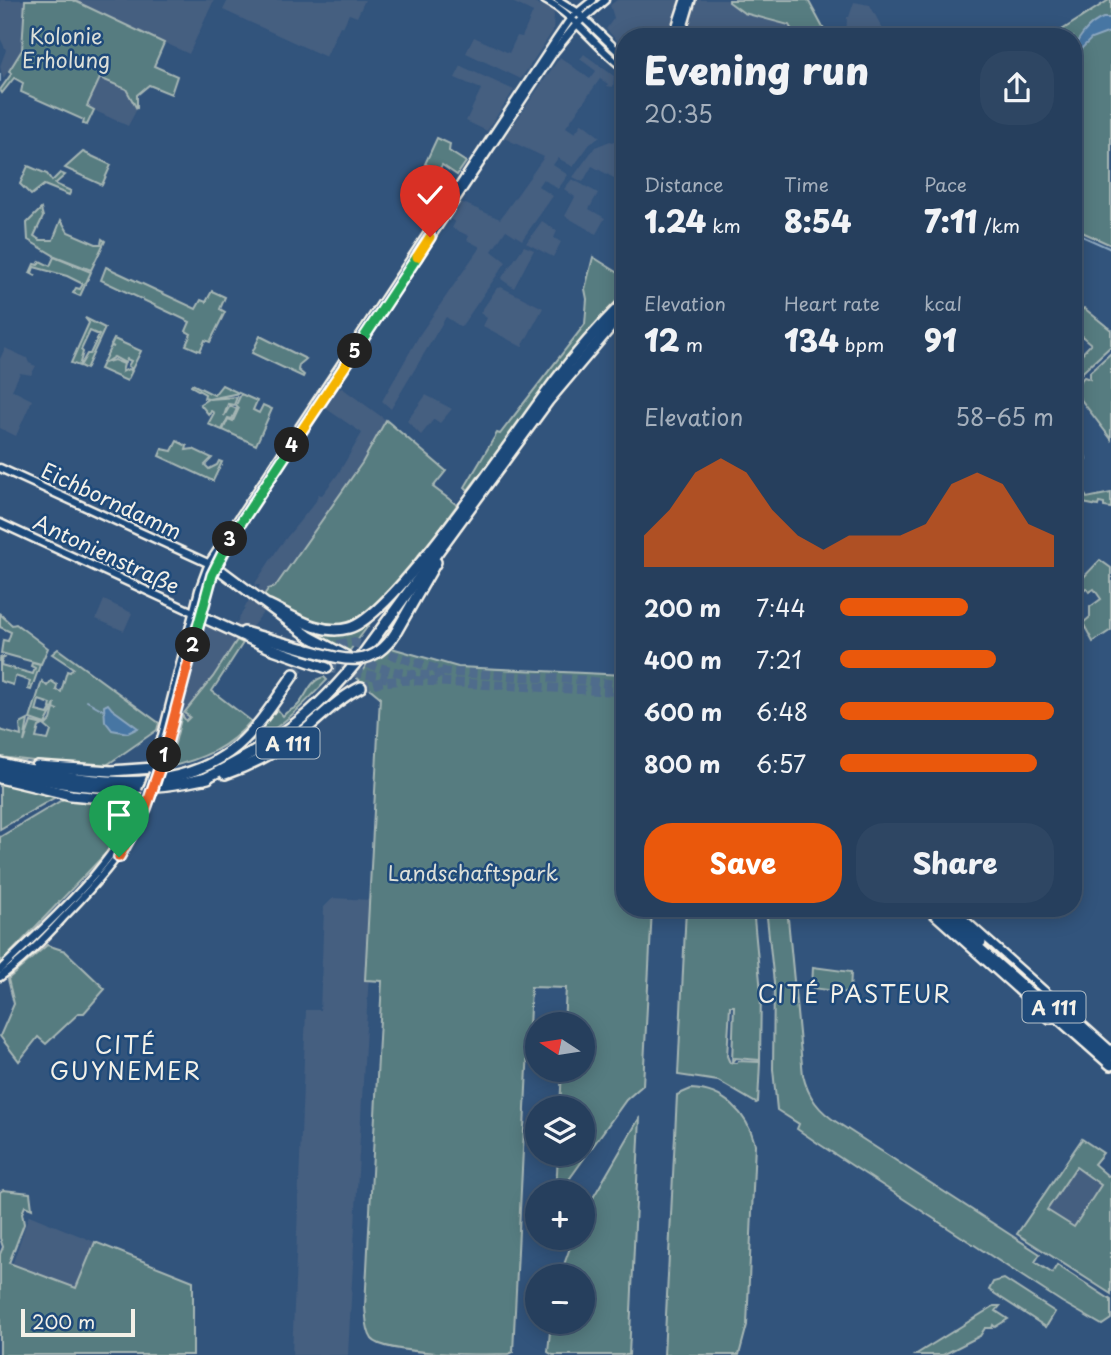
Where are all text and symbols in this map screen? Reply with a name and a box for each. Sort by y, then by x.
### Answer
park label: Kolonie Erholung [22,19,110,75]
text: Evening run [644,41,869,98]
button: share [980,51,1054,125]
text: 20:35 [644,96,713,131]
pin [400,165,460,237]
text: Distance [644,170,724,198]
text: Time [784,170,829,198]
text: Pace [924,170,967,198]
icon: check [411,176,449,214]
text: 1.24 [644,198,706,243]
text: 8:54 [784,198,851,243]
text: 7:11 [924,198,977,243]
text: km [706,211,741,239]
text: /km [977,211,1020,239]
text: Elevation [644,289,726,317]
text: Heart rate [784,289,880,317]
text: kcal [924,289,962,317]
text: 12 [644,317,680,362]
text: 134 [784,317,839,362]
text: 91 [924,317,957,362]
text: m [680,330,703,358]
text: bpm [839,330,884,358]
pin: 5 [338,334,372,368]
text: 5 [348,336,361,364]
text: Elevation [644,399,743,434]
text: 58–65 m [955,399,1054,434]
pin: 4 [274,428,310,462]
text: 4 [285,430,298,458]
street label: Eichborndamm [36,453,188,547]
street label: Antonienstraße [29,505,185,601]
pin: 3 [212,522,247,556]
text: 3 [223,524,236,552]
text: 200 m [644,590,721,625]
text: 7:44 [756,590,806,625]
pin: 2 [176,628,210,662]
text: 2 [186,630,199,658]
text: 400 m [644,642,722,677]
text: 7:21 [756,642,802,677]
text: 600 m [644,694,722,729]
text: 6:48 [756,694,808,729]
road number: A 111 [256,728,320,758]
pin: 1 [146,738,182,772]
text: 1 [159,740,168,768]
text: 800 m [644,746,721,781]
text: 6:57 [756,746,806,781]
pin [89,785,149,857]
icon: arrive [100,796,138,834]
button: Save [644,823,842,903]
button: Share [856,823,1054,903]
park label: Landschaftspark [388,856,558,888]
district label: CITÉ PASTEUR [758,976,952,1011]
road number: A 111 [1023,992,1086,1023]
north arrow [525,1012,595,1082]
map controls [525,1012,595,1334]
district label: CITÉ GUYNEMER [50,1027,202,1088]
button: layers [525,1096,595,1166]
button: + [525,1180,595,1250]
button: − [525,1264,595,1334]
scale bar [21,1306,135,1338]
text: 200 m [32,1307,95,1335]

